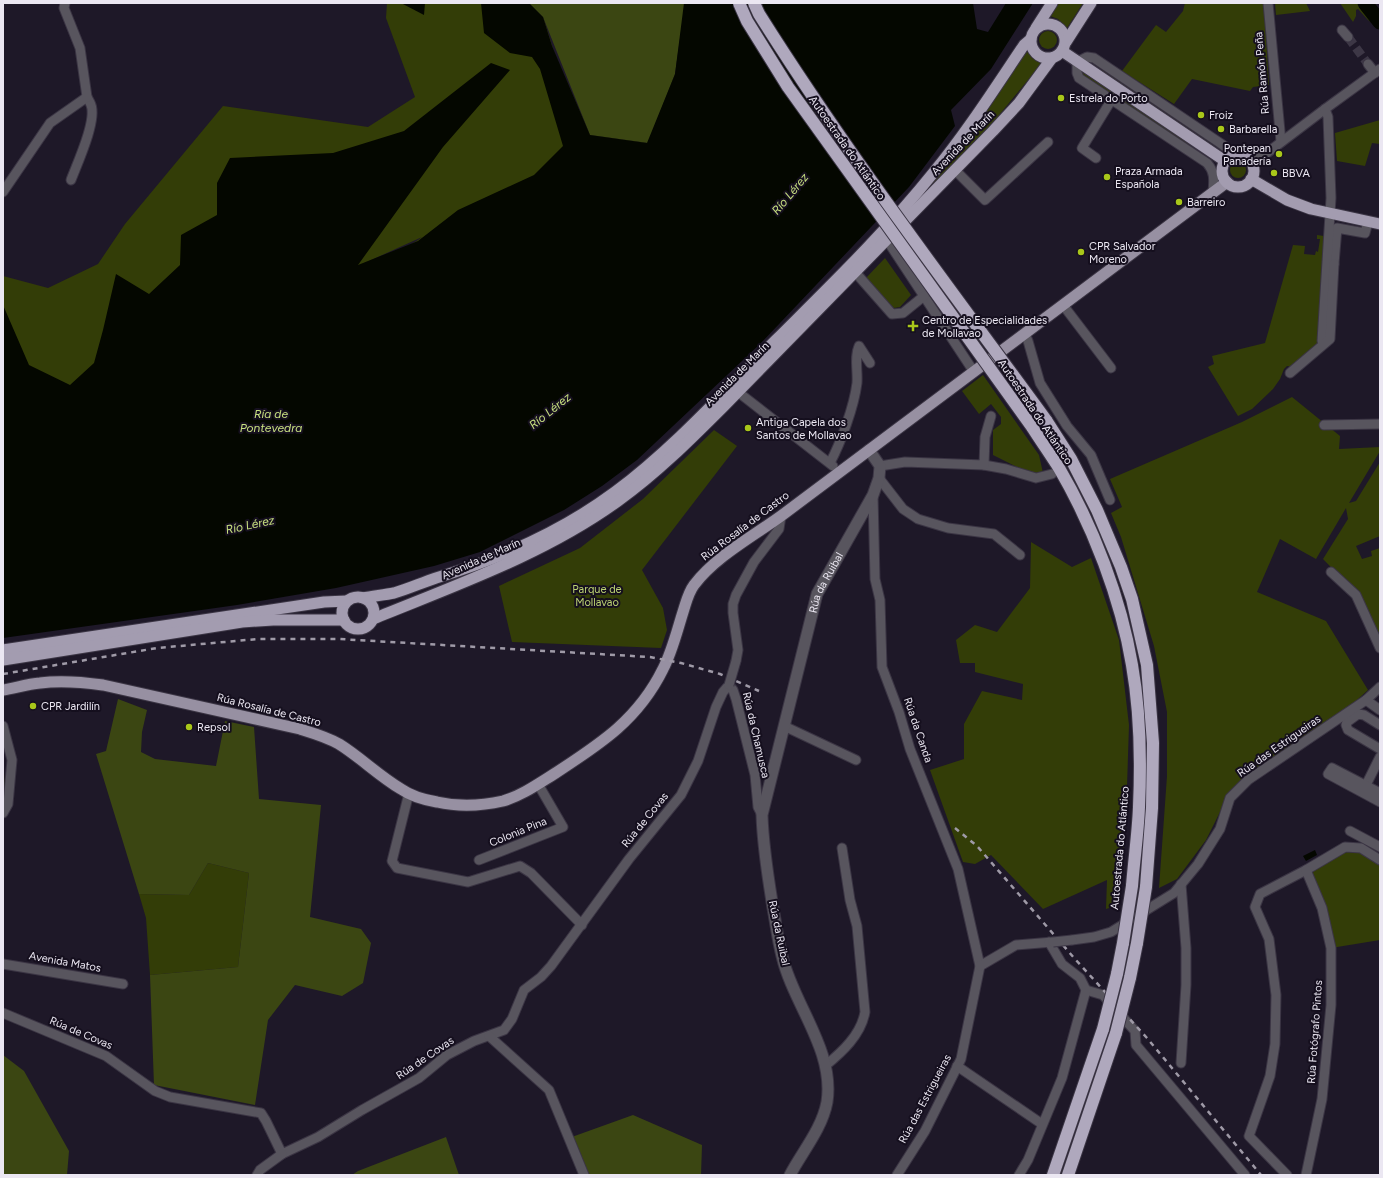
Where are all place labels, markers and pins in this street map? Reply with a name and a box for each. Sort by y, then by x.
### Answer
place label: Estrela do Porto [1069,92,1148,105]
marker: Estrela do Porto [1056,93,1066,103]
place label: Froiz [1209,109,1233,122]
marker: Froiz [1196,110,1206,120]
place label: Barbarella [1229,123,1277,136]
marker: Barbarella [1216,124,1226,134]
place label: Pontepan Panadería [1223,142,1271,168]
marker: Pontepan Panadería [1274,149,1284,159]
place label: Praza Armada Española [1115,165,1183,191]
place label: BBVA [1282,167,1311,180]
marker: BBVA [1269,168,1279,178]
marker: Praza Armada Española [1102,172,1112,182]
place label: Barreiro [1187,196,1225,209]
marker: Barreiro [1174,197,1184,207]
place label: CPR Salvador Moreno [1089,240,1156,266]
marker: CPR Salvador Moreno [1076,247,1086,257]
place label: Centro de Especialidades de Mollavao [922,314,1047,340]
marker: Centro de Especialidades de Mollavao [907,320,919,332]
place label: Antiga Capela dos Santos de Mollavao [756,416,852,442]
marker: Antiga Capela dos Santos de Mollavao [743,423,753,433]
place label: CPR Jardilín [41,700,100,713]
marker: CPR Jardilín [28,701,38,711]
place label: Repsol [197,721,230,734]
marker: Repsol [184,722,194,732]

